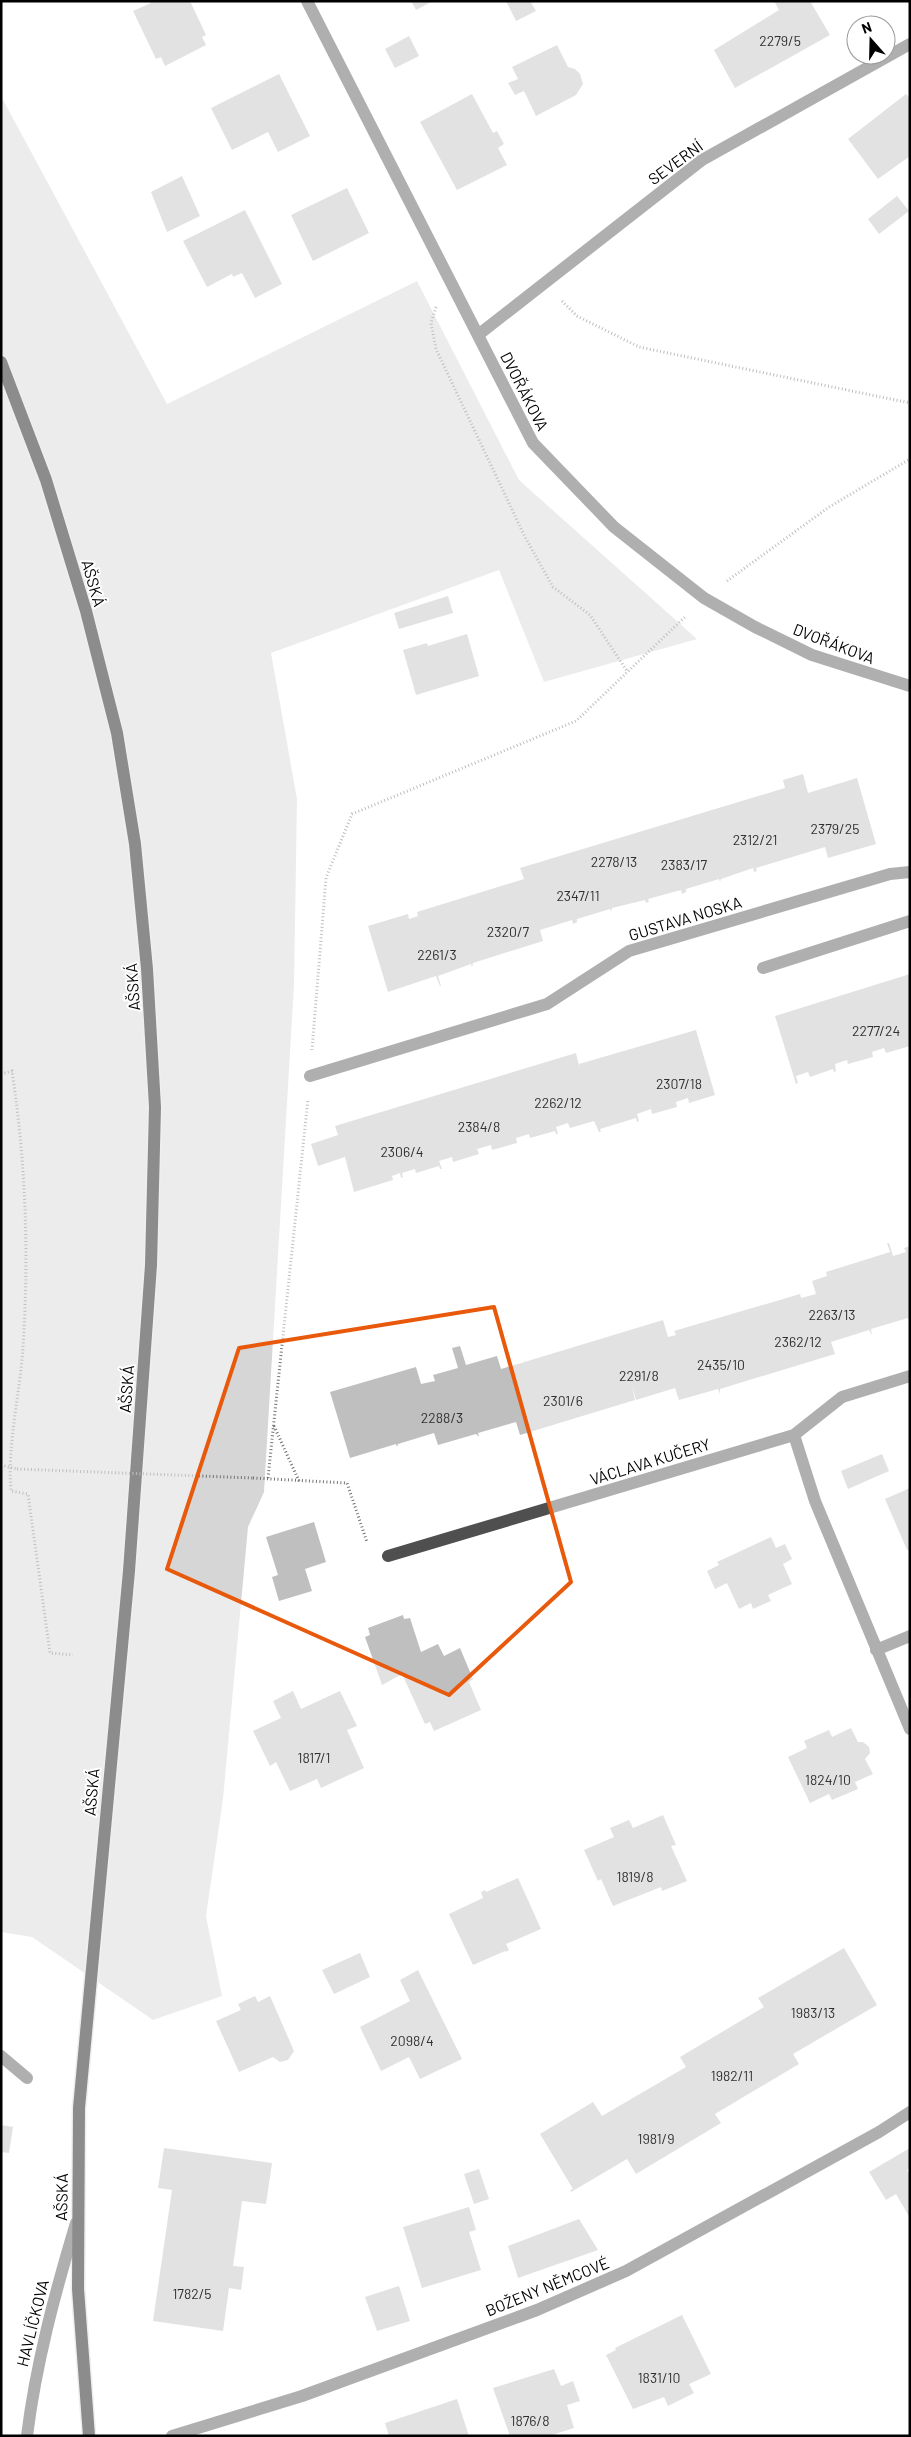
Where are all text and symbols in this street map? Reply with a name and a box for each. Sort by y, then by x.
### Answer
north arrow [846,15,896,65]
text: N [859,18,874,37]
house number: 2279/5 [759,32,801,49]
street label: SEVERNÍ [644,136,706,188]
street label: DVOŘÁKOVA [497,348,553,434]
street label: AŠSKÁ [78,557,110,609]
street label: DVOŘÁKOVA [791,619,878,667]
house number: 2379/25 [811,820,859,837]
house number: 2312/21 [733,831,777,848]
house number: 2278/13 [591,853,637,870]
house number: 2383/17 [661,856,708,873]
house number: 2347/11 [556,887,600,904]
street label: GUSTAVA NOSKA [626,892,744,944]
house number: 2320/7 [487,923,530,940]
house number: 2261/3 [417,946,457,963]
street label: AŠSKÁ [121,962,143,1011]
house number: 2277/24 [852,1022,900,1039]
house number: 2307/18 [656,1075,702,1092]
house number: 2262/12 [534,1094,582,1111]
house number: 2384/8 [458,1118,500,1135]
house number: 2306/4 [380,1143,424,1160]
house number: 2263/13 [808,1306,856,1323]
house number: 2362/12 [774,1333,822,1350]
house number: 2435/10 [697,1356,745,1373]
street label: AŠSKÁ [115,1364,137,1413]
house number: 2291/8 [619,1367,659,1384]
house number: 2301/6 [543,1392,583,1409]
house number: 2288/3 [421,1409,463,1426]
street label: VÁCLAVA KUČERY [588,1434,712,1488]
house number: 1817/1 [298,1749,331,1766]
street label: AŠSKÁ [79,1767,103,1817]
house number: 1824/10 [805,1771,851,1788]
house number: 1819/8 [617,1868,653,1885]
house number: 1983/13 [791,2004,835,2021]
house number: 2098/4 [390,2032,434,2049]
house number: 1982/11 [711,2067,753,2084]
house number: 1981/9 [638,2130,674,2147]
street label: AŠSKÁ [51,2173,71,2221]
street label: BOŽENY NĚMCOVÉ [482,2253,612,2319]
street label: HAVLÍČKOVA [12,2277,52,2368]
house number: 1782/5 [172,2285,212,2302]
house number: 1831/10 [638,2369,680,2386]
house number: 1876/8 [511,2412,549,2429]

